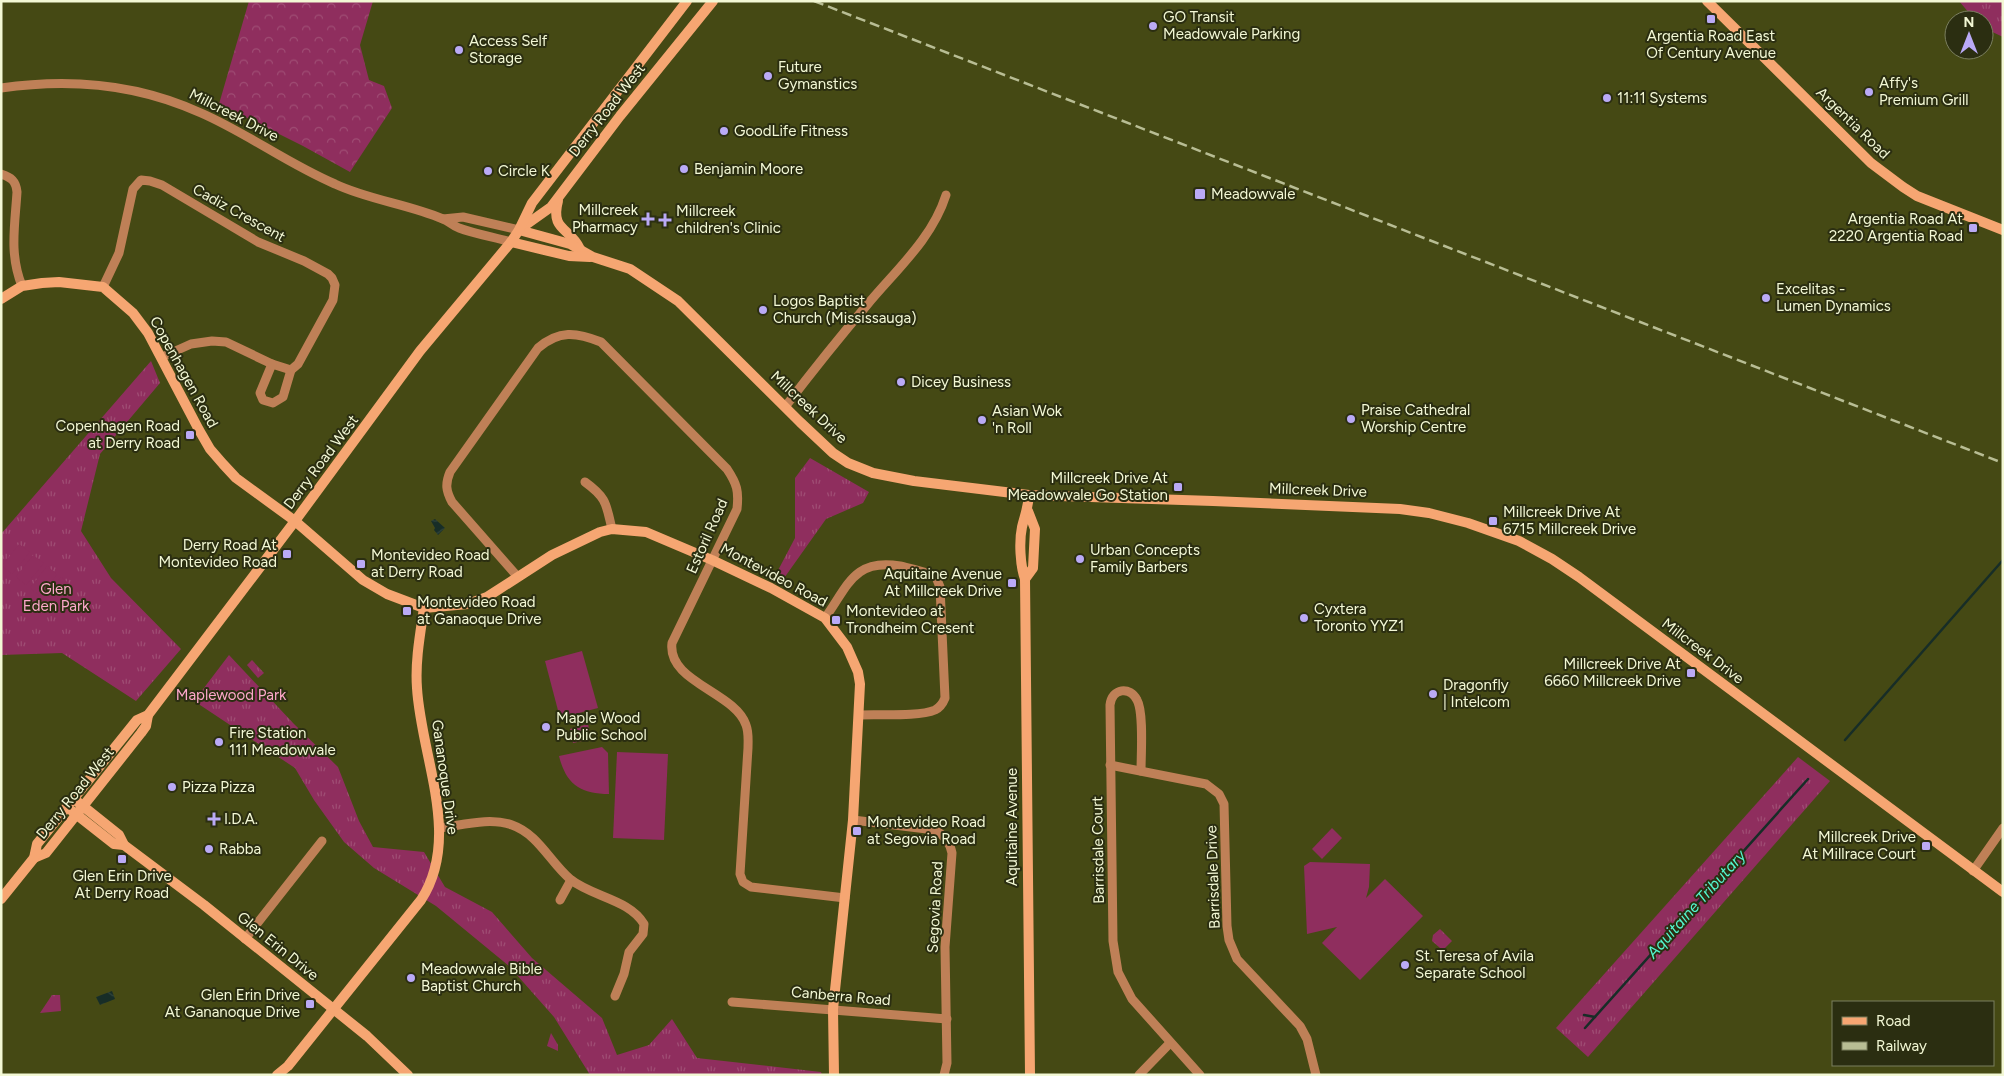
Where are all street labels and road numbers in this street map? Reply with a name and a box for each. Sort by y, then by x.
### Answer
street label: Derry Road West [565,60,649,160]
street label: Argentia Road [1812,83,1894,163]
street label: Millcreek Drive [186,85,282,145]
street label: Cadiz Crescent [189,180,289,246]
street label: Copenhagen Road [146,313,222,431]
street label: Millcreek Drive [767,367,851,447]
street label: Derry Road West [280,411,362,513]
street label: Millcreek Drive [1269,479,1367,501]
street label: Estoril Road [682,496,732,576]
street label: Montevideo Road [717,539,831,611]
street label: Millcreek Drive [1658,614,1748,688]
street label: Gananoque Drive [428,718,462,836]
street label: Derry Road West [32,743,118,843]
street label: Aquitaine Avenue [1003,768,1021,886]
street label: Barrisdale Court [1088,796,1108,904]
street label: Barrisdale Drive [1202,825,1224,929]
street label: Segovia Road [924,861,946,953]
street label: Glen Erin Drive [234,908,322,984]
street label: Canberra Road [790,983,892,1009]

